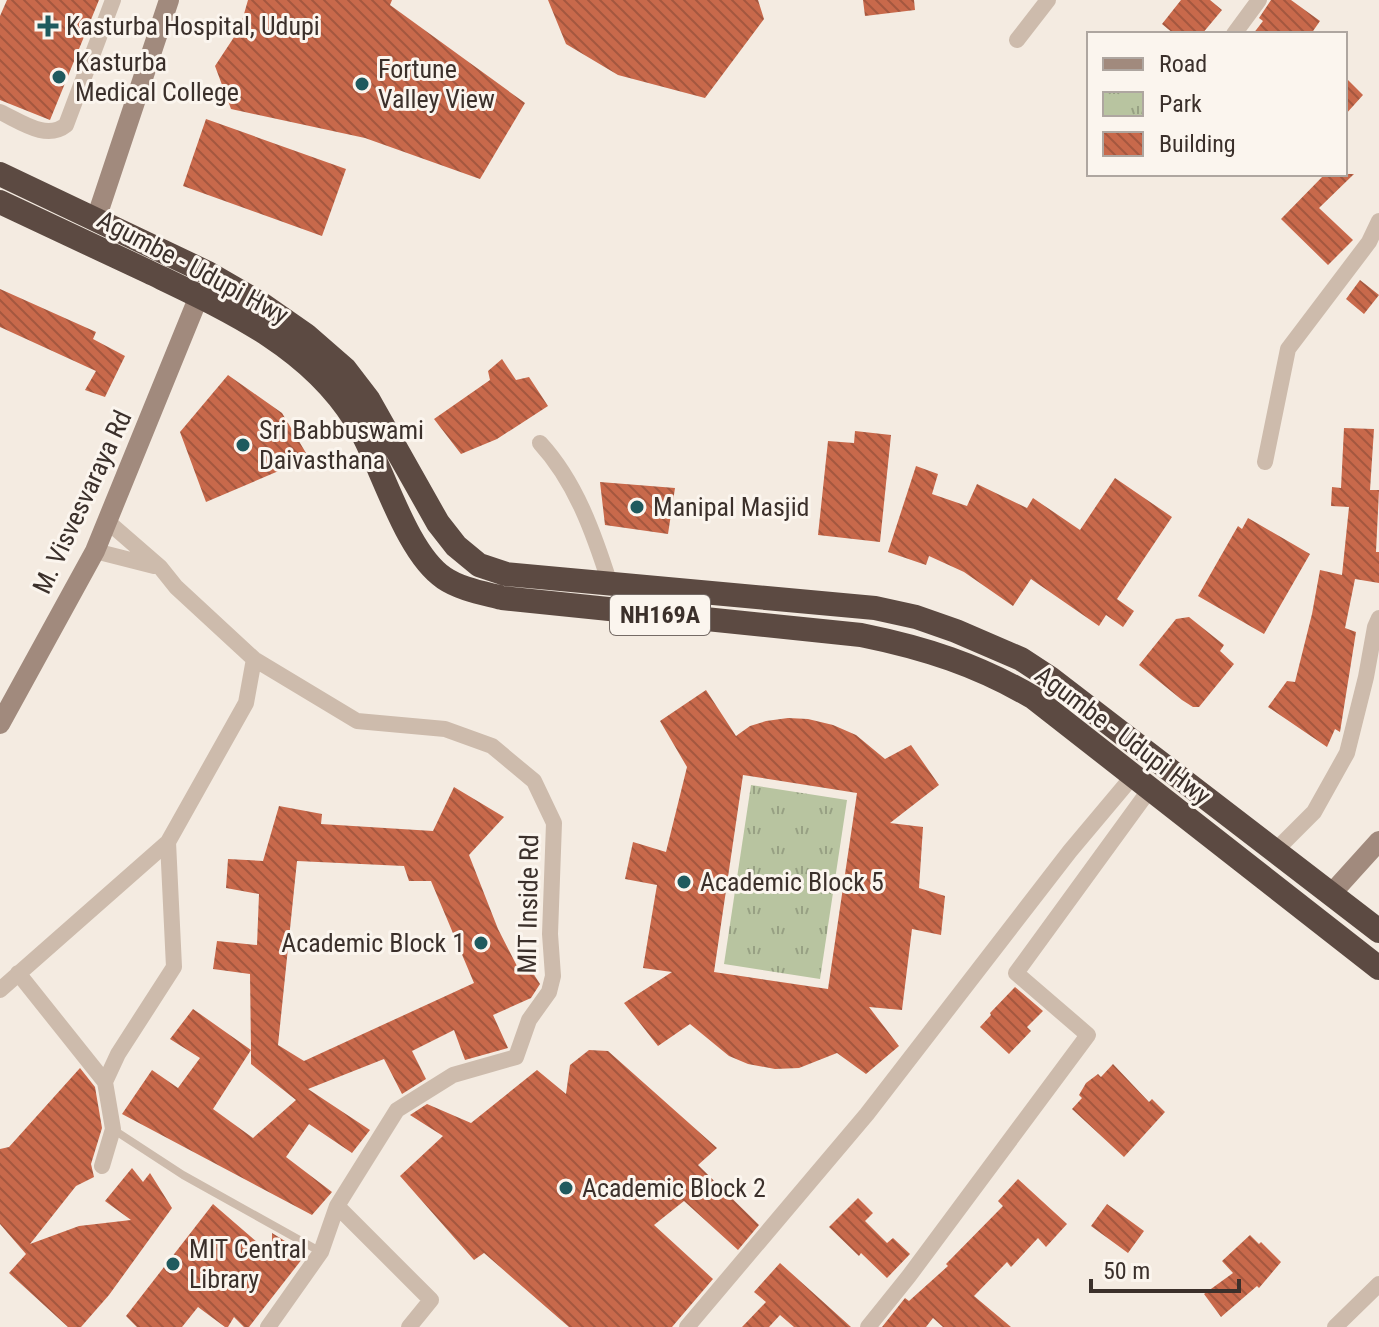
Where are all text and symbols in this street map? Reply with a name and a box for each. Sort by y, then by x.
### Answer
place label: Kasturba Hospital, Udupi [66,11,320,41]
marker: Kasturba Hospital, Udupi [37,15,59,37]
legend [1087,32,1347,176]
place label: Kasturba Medical College [75,47,239,107]
text: Road [1159,50,1207,78]
place label: Fortune Valley View [378,54,495,114]
marker: Kasturba Medical College [50,68,68,86]
marker: Fortune Valley View [353,75,371,93]
text: Park [1159,90,1202,118]
text: Building [1159,130,1236,158]
street label: Agumbe - Udupi Hwy [92,204,294,330]
street label: M. Visvesvaraya Rd [26,406,138,598]
place label: Sri Babbuswami Daivasthana [259,415,424,475]
marker: Sri Babbuswami Daivasthana [234,436,252,454]
place label: Manipal Masjid [653,492,810,522]
marker: Manipal Masjid [628,498,646,516]
road number: NH169A [610,595,710,635]
street label: Agumbe - Udupi Hwy [1029,659,1217,811]
street label: MIT Inside Rd [512,834,544,974]
place label: Academic Block 5 [700,867,884,897]
marker: Academic Block 5 [675,873,693,891]
place label: Academic Block 1 [281,928,465,958]
marker: Academic Block 1 [472,934,490,952]
place label: Academic Block 2 [582,1173,766,1203]
marker: Academic Block 2 [557,1179,575,1197]
place label: MIT Central Library [189,1234,307,1294]
scale bar [1091,1243,1239,1293]
marker: MIT Central Library [164,1255,182,1273]
text: 50 m [1103,1257,1150,1285]

